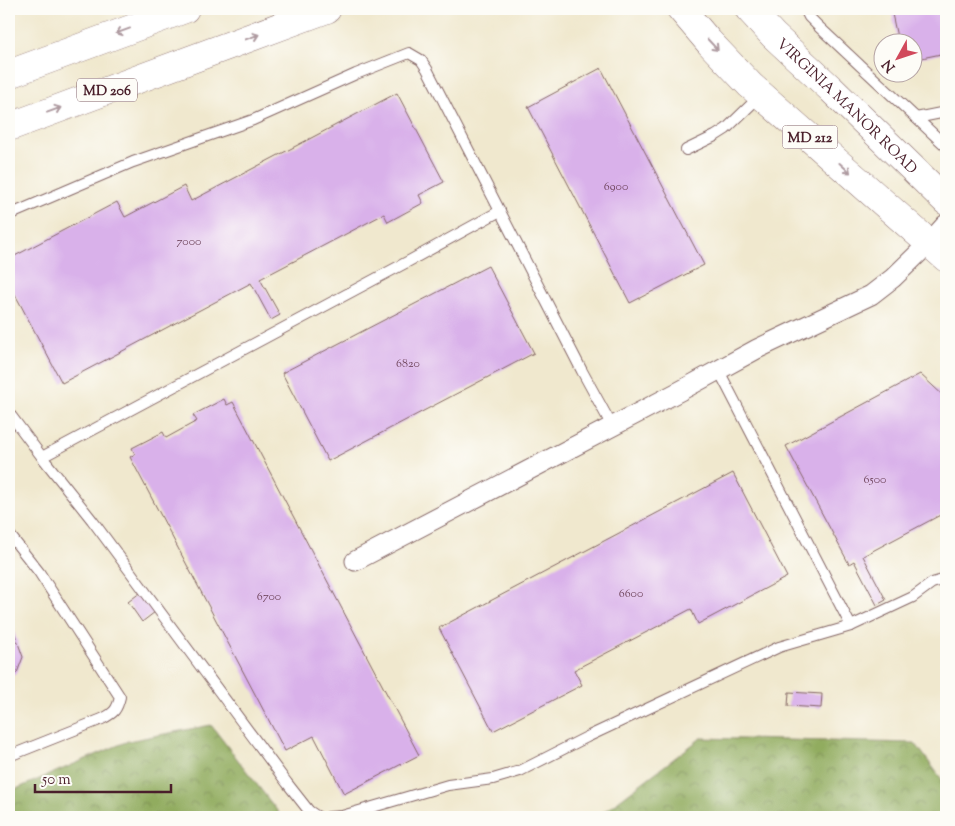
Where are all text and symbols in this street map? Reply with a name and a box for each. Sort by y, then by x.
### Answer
one-way arrow [115,27,131,36]
one-way arrow [243,32,259,41]
north arrow [872,32,922,82]
street label: VIRGINIA MANOR ROAD [773,33,921,177]
one-way arrow [707,39,719,52]
road number: MD 206 [77,78,137,102]
one-way arrow [46,105,62,114]
road number: MD 212 [782,125,838,148]
one-way arrow [838,162,851,173]
house number: 6900 [604,178,628,196]
house number: 7000 [177,233,201,251]
house number: 6820 [396,355,420,373]
house number: 6500 [864,471,886,489]
house number: 6600 [619,585,643,603]
house number: 6700 [257,588,281,606]
scale bar [35,761,171,793]
text: 50 m [41,770,71,791]

